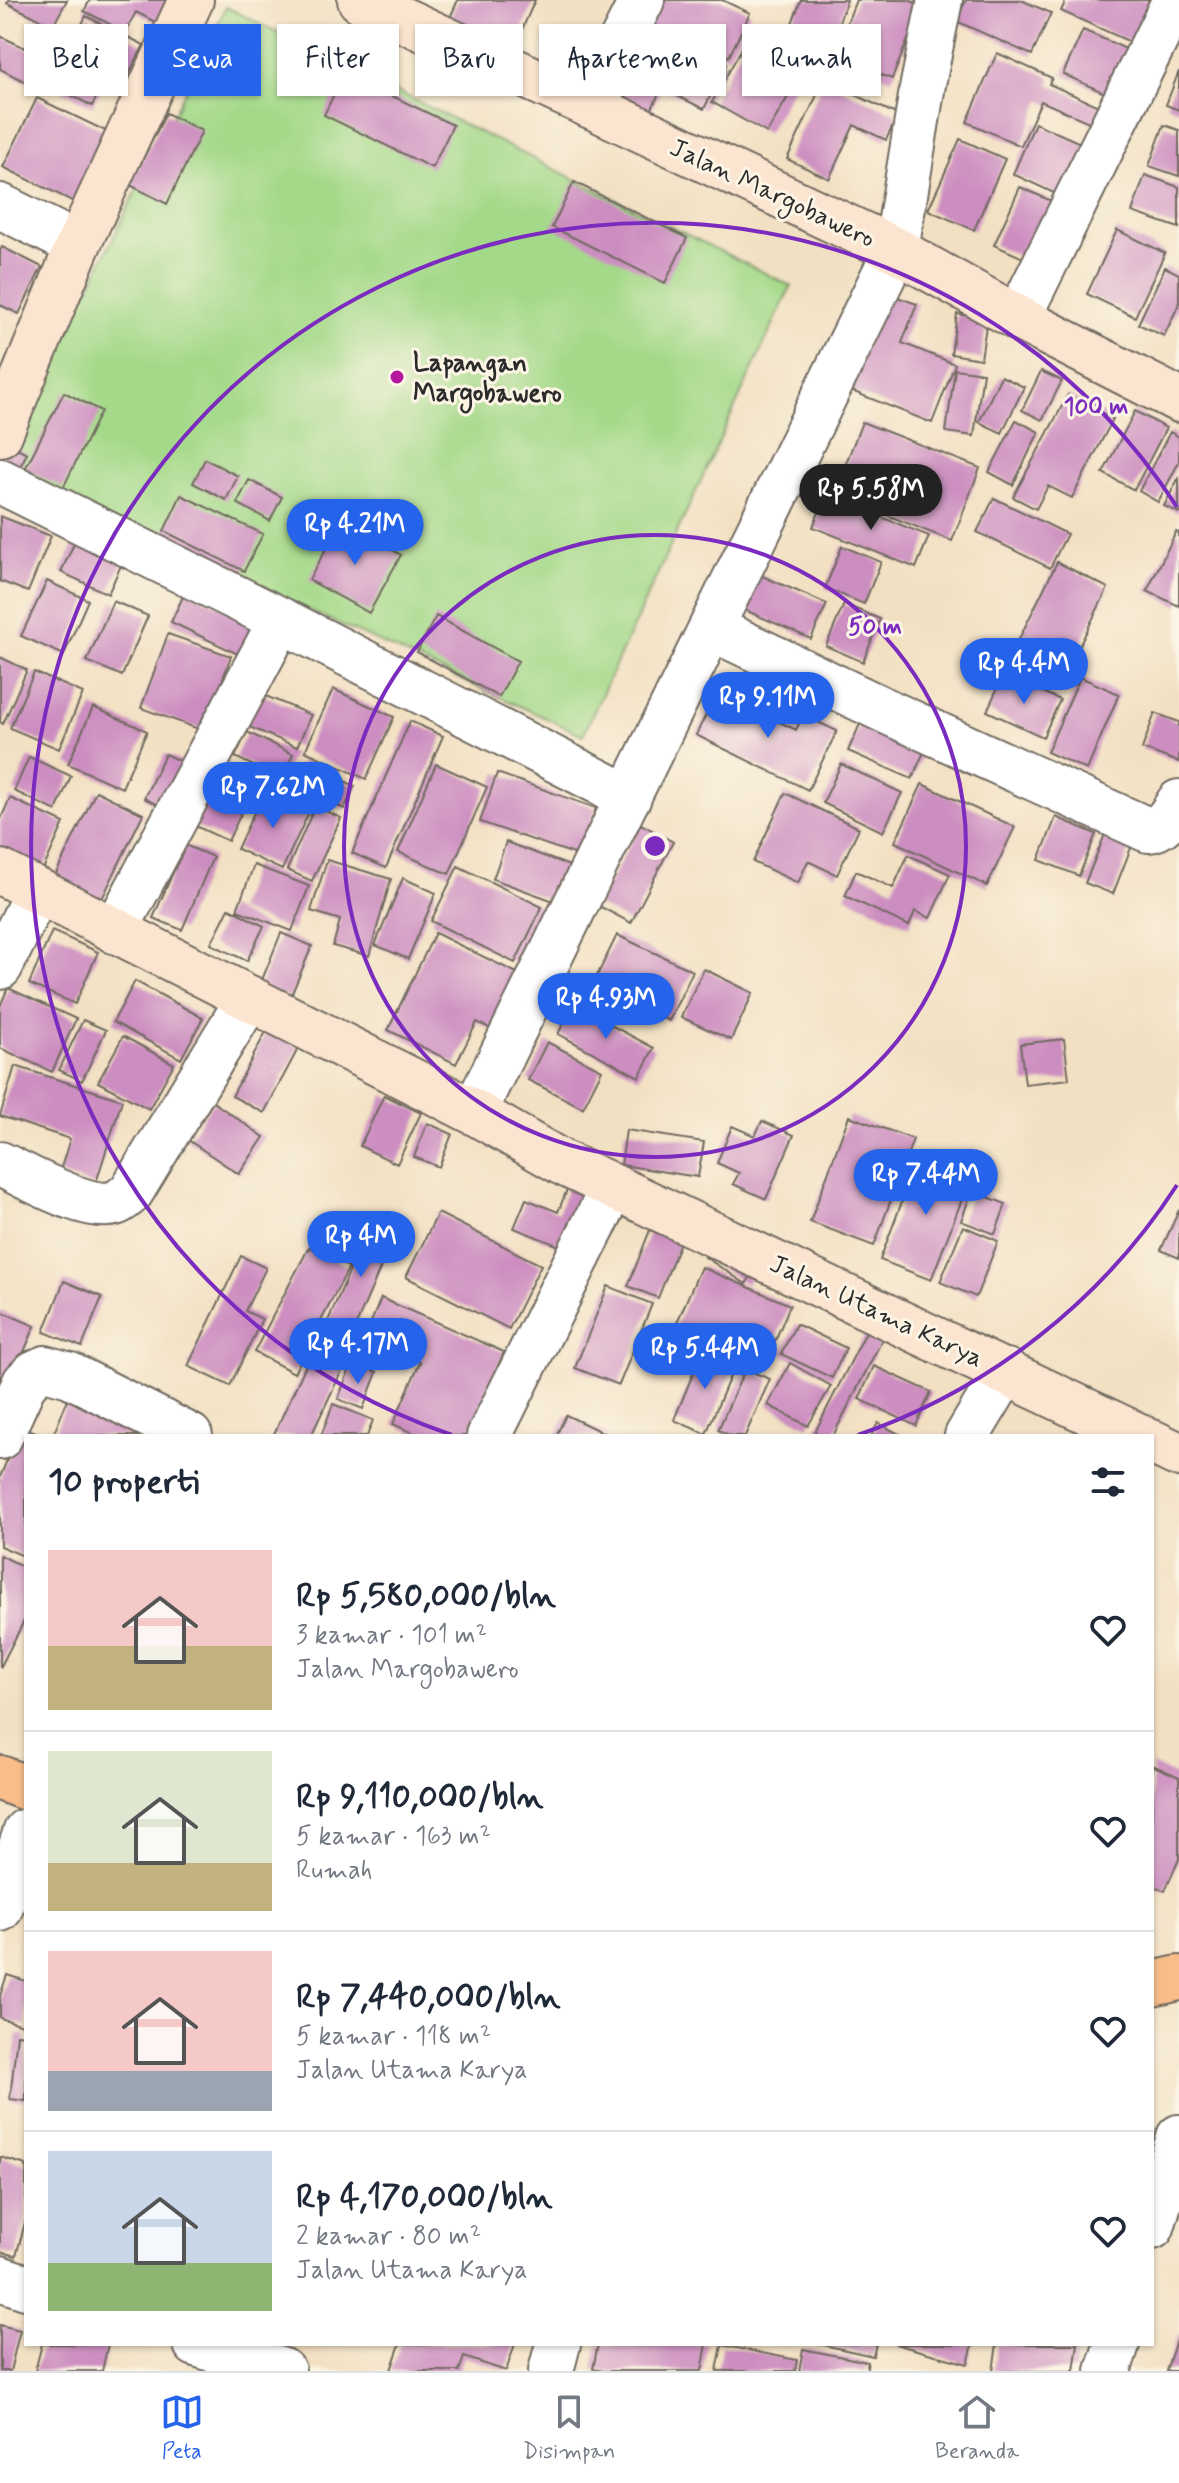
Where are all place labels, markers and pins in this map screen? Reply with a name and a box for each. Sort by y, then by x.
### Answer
place label: Lapangan Margobawero [413,347,562,414]
marker: Lapangan Margobawero [388,368,406,386]
pin: Rp 5.58M [788,464,954,532]
pin: Rp 4.21M [272,499,438,567]
pin: Rp 4.4M [950,638,1098,706]
pin: Rp 9.11M [685,672,851,740]
pin: Rp 7.62M [190,762,356,830]
centre of rings [641,832,669,860]
pin: Rp 4.93M [523,973,689,1041]
pin: Rp 7.44M [843,1149,1009,1217]
pin: Rp 4M [305,1211,417,1279]
pin: Rp 4.17M [275,1318,441,1386]
pin: Rp 5.44M [622,1323,788,1391]

